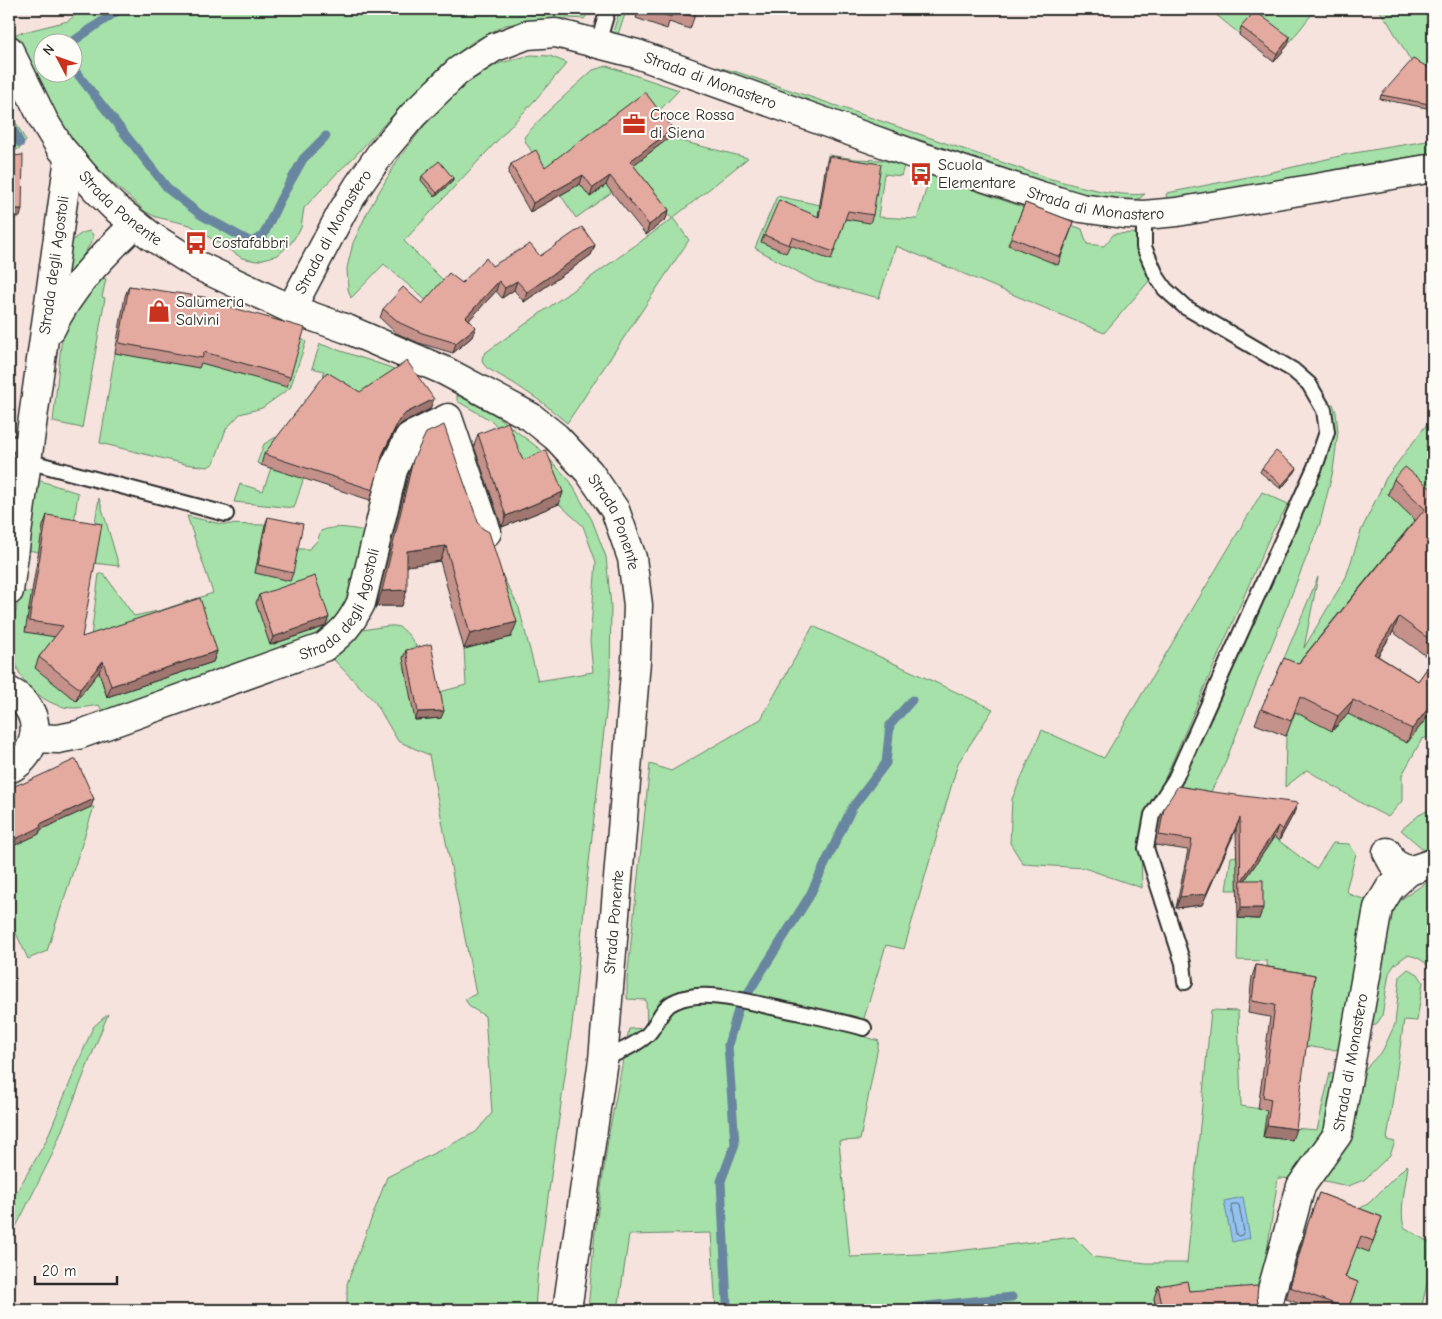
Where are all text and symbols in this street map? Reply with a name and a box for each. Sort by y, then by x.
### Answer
north arrow [32,32,82,82]
text: N [39,41,58,59]
street label: Strada di Monastero [642,48,779,113]
place label: Croce Rossa di Siena [650,106,735,142]
office icon: Croce Rossa di Siena [621,111,647,137]
place label: Scuola Elementare [938,156,1016,192]
bus stop icon: Scuola Elementare [908,161,934,187]
street label: Strada di Monastero [291,166,376,297]
street label: Strada Ponente [75,167,165,249]
street label: Strada di Monastero [1025,183,1165,224]
street label: Strada degli Agostoli [36,195,73,336]
bus stop icon: Costafabbri [183,230,209,256]
place label: Costafabbri [212,234,289,252]
place label: Salumeria Salvini [176,293,244,329]
shop icon: Salumeria Salvini [146,298,172,324]
street label: Strada Ponente [584,471,642,571]
street label: Strada degli Agostoli [297,546,383,664]
street label: Strada Ponente [600,869,628,975]
street label: Strada di Monastero [1330,992,1372,1133]
scale bar [35,1254,118,1286]
text: 20 m [42,1262,76,1280]

